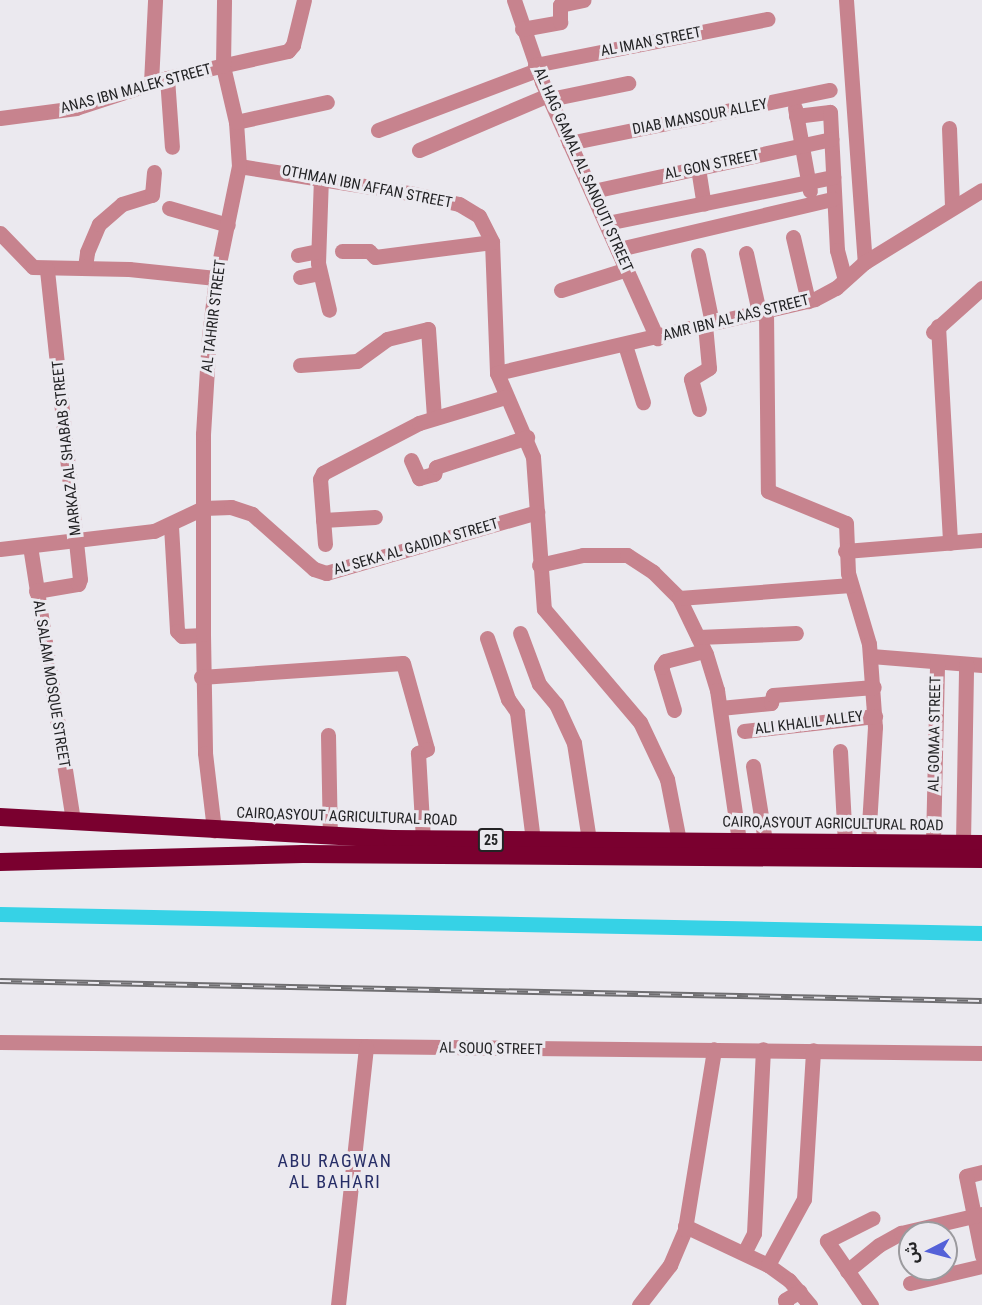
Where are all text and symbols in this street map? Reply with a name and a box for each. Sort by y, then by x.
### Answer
street label: AL IMAN STREET [599,23,703,61]
street label: ANAS IBN MALEK STREET [59,60,213,118]
street label: AL HAG GAMAL AL SANOUTI STREET [530,65,636,275]
street label: DIAB MANSOUR ALLEY [631,95,769,139]
street label: AL GON STREET [663,146,761,184]
street label: OTHMAN IBN AFFAN STREET [280,162,454,212]
street label: AL TAHRIR STREET [198,258,230,374]
street label: AMR IBN AL AAS STREET [661,291,811,345]
street label: MARKAZ AL SHABAB STREET [49,359,85,537]
street label: AL SEKA AL GADIDA STREET [331,515,501,579]
street label: AL SALAM MOSQUE STREET [29,599,73,769]
street label: AL GOMAA STREET [925,676,945,792]
street label: ALI KHALIL ALLEY [754,707,864,739]
street label: CAIRO,ASYOUT AGRICULTURAL ROAD [236,804,458,830]
street label: CAIRO,ASYOUT AGRICULTURAL ROAD [722,813,944,835]
road number: 25 [478,829,504,851]
street label: AL SOUQ STREET [439,1039,543,1059]
district label: ABU RAGWAN AL BAHARI [278,1151,392,1194]
north arrow [898,1221,958,1281]
text: ش [901,1241,922,1265]

